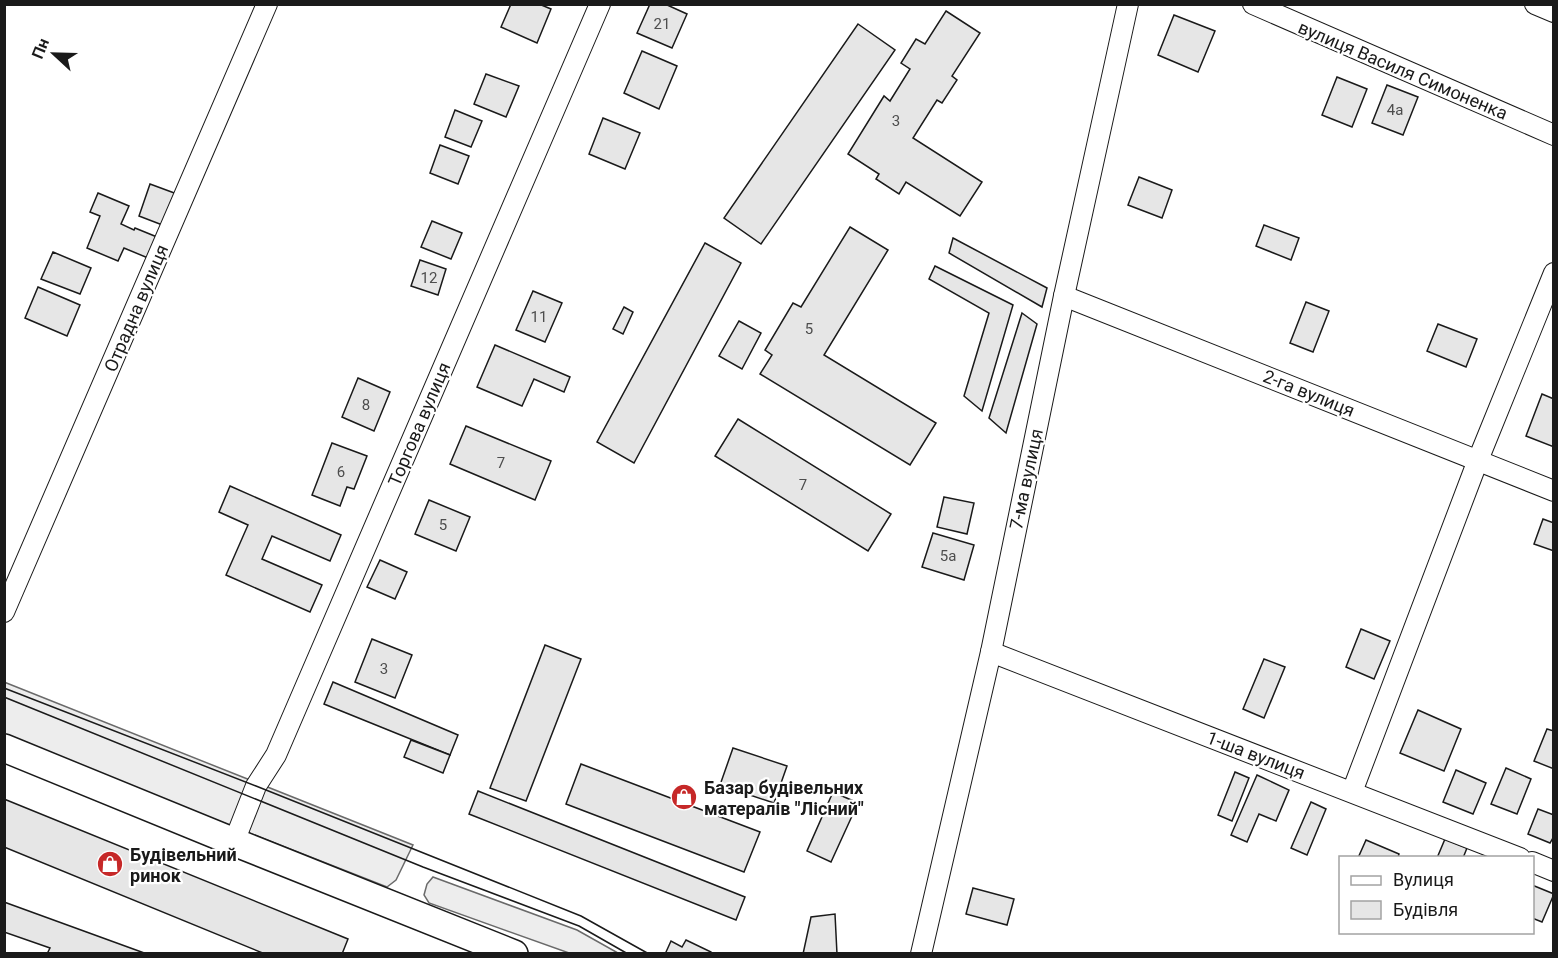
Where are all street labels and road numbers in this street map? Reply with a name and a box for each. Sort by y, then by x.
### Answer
street label: вулиця Василя Симоненка [1295,16,1511,124]
street label: Отрадна вулиця [100,241,172,375]
street label: Торгова вулиця [383,359,455,489]
street label: 2-га вулиця [1260,365,1358,421]
street label: 7-ма вулиця [1005,427,1047,531]
street label: 1-ша вулиця [1204,727,1308,783]

